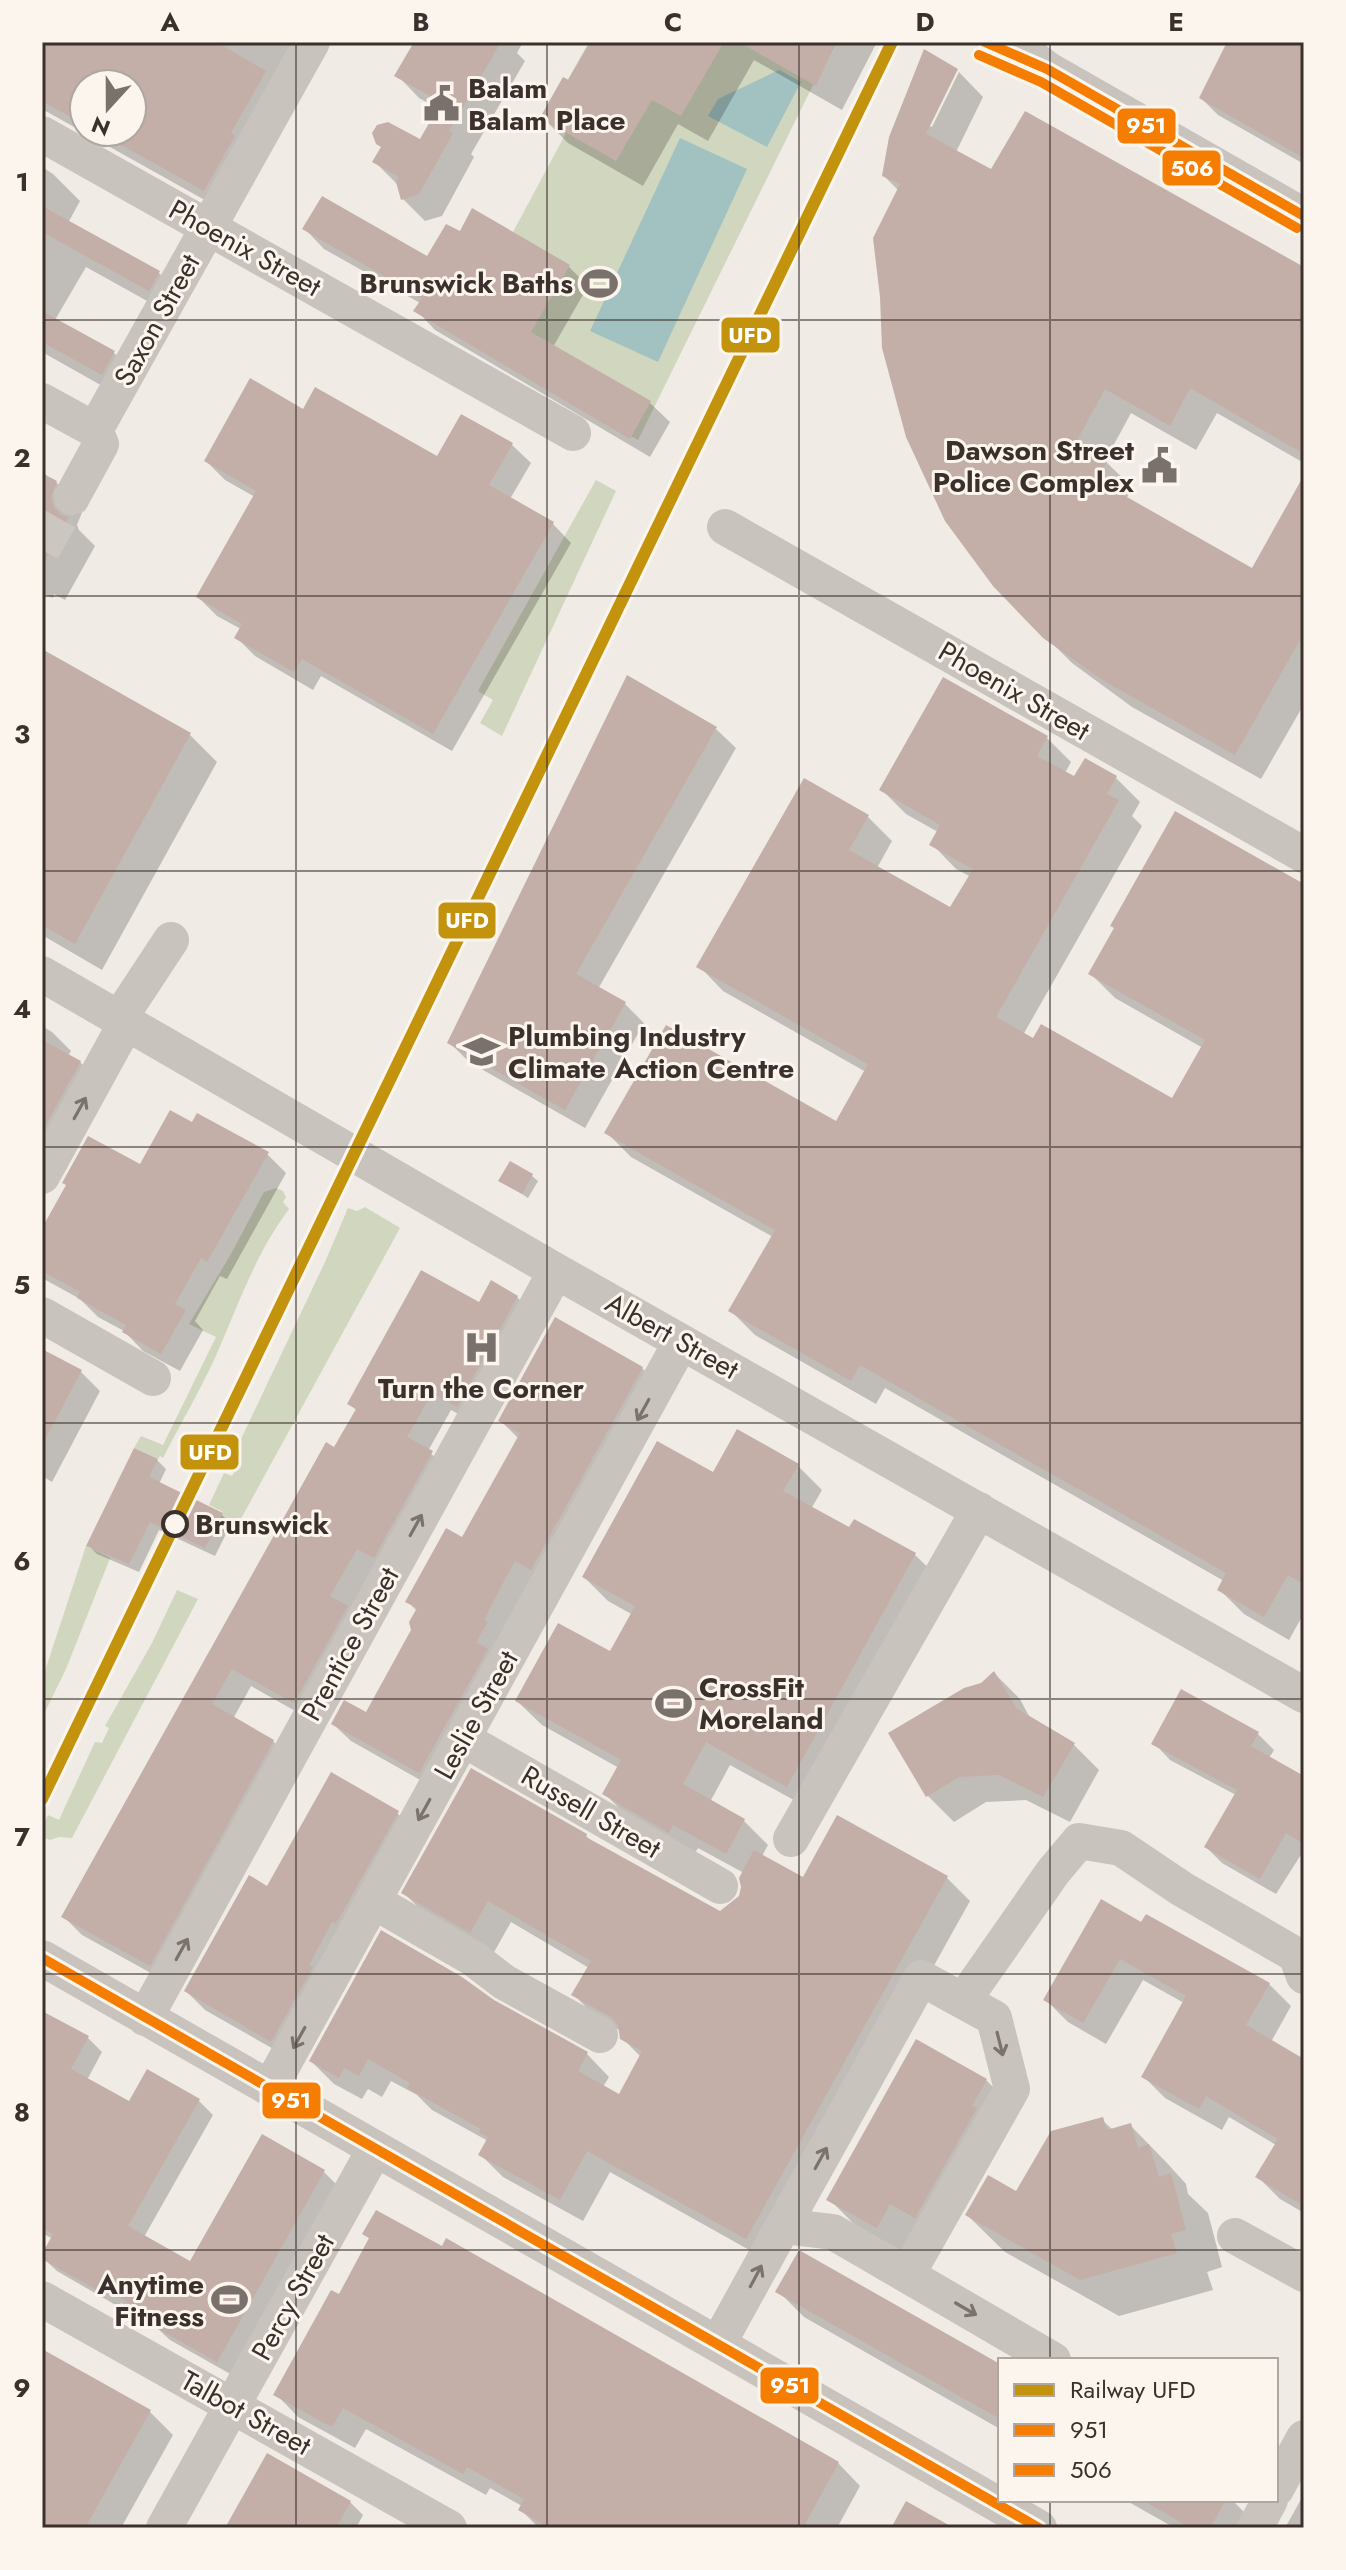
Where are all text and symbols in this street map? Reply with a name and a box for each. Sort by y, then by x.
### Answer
text: A [159,3,180,41]
text: B [412,3,430,41]
text: C [664,3,682,41]
text: D [915,3,935,41]
text: E [1168,3,1184,41]
north arrow [68,68,148,148]
place label: Balam Balam Place [468,68,626,141]
public building icon: Balam Balam Place [423,85,461,123]
line badge: 951 [1116,107,1177,145]
text: N [87,109,115,145]
text: 951 [1126,109,1166,141]
line badge: 506 [1161,149,1222,187]
text: 506 [1170,152,1214,184]
text: 1 [15,163,29,201]
street label: Phoenix Street [161,189,329,307]
street label: Saxon Street [104,246,210,394]
place label: Brunswick Baths [359,263,573,304]
sports icon: Brunswick Baths [580,264,618,302]
line badge: UFD [720,316,781,354]
text: UFD [728,319,772,351]
place label: Dawson Street Police Complex [933,430,1134,503]
text: 2 [13,439,31,477]
public building icon: Dawson Street Police Complex [1141,447,1179,485]
street label: Phoenix Street [931,631,1098,751]
text: 3 [14,715,30,753]
line badge: UFD [437,901,497,940]
text: UFD [445,904,489,936]
text: 4 [13,990,31,1028]
place label: Plumbing Industry Climate Action Centre [508,1016,794,1089]
school or university icon: Plumbing Industry Climate Action Centre [463,1033,501,1071]
one-way arrow [72,1096,88,1120]
text: 5 [14,1266,30,1304]
street label: Albert Street [598,1282,746,1390]
hospital icon: Turn the Corner [462,1329,500,1367]
place label: Turn the Corner [378,1368,585,1409]
one-way arrow [635,1398,651,1421]
line badge: UFD [179,1433,240,1471]
text: UFD [188,1436,232,1468]
place label: Brunswick [195,1504,329,1545]
marker: Brunswick [162,1511,188,1537]
one-way arrow [409,1514,424,1538]
text: 6 [13,1542,31,1580]
street label: Prentice Street [291,1559,409,1728]
street label: Leslie Street [424,1643,528,1787]
place label: CrossFit Moreland [699,1667,824,1740]
sports icon: CrossFit Moreland [654,1684,692,1722]
street label: Russell Street [513,1755,669,1869]
one-way arrow [416,1797,431,1821]
text: 7 [14,1818,30,1856]
one-way arrow [175,1938,191,1962]
one-way arrow [290,2025,306,2049]
one-way arrow [994,2030,1009,2056]
line badge: 951 [261,2081,322,2120]
text: 951 [271,2084,311,2116]
text: 8 [14,2093,30,2131]
one-way arrow [813,2147,829,2170]
street label: Percy Street [241,2226,345,2368]
place label: Anytime Fitness [96,2264,204,2337]
one-way arrow [748,2265,764,2288]
sports icon: Anytime Fitness [211,2281,249,2319]
one-way arrow [954,2301,977,2317]
legend [998,2358,1278,2502]
street label: Talbot Street [173,2360,319,2466]
line badge: 951 [759,2366,820,2405]
text: 9 [13,2369,31,2407]
text: 951 [770,2369,810,2401]
text: Railway UFD [1070,2372,1196,2407]
text: 951 [1070,2412,1108,2447]
text: 506 [1070,2452,1112,2487]

